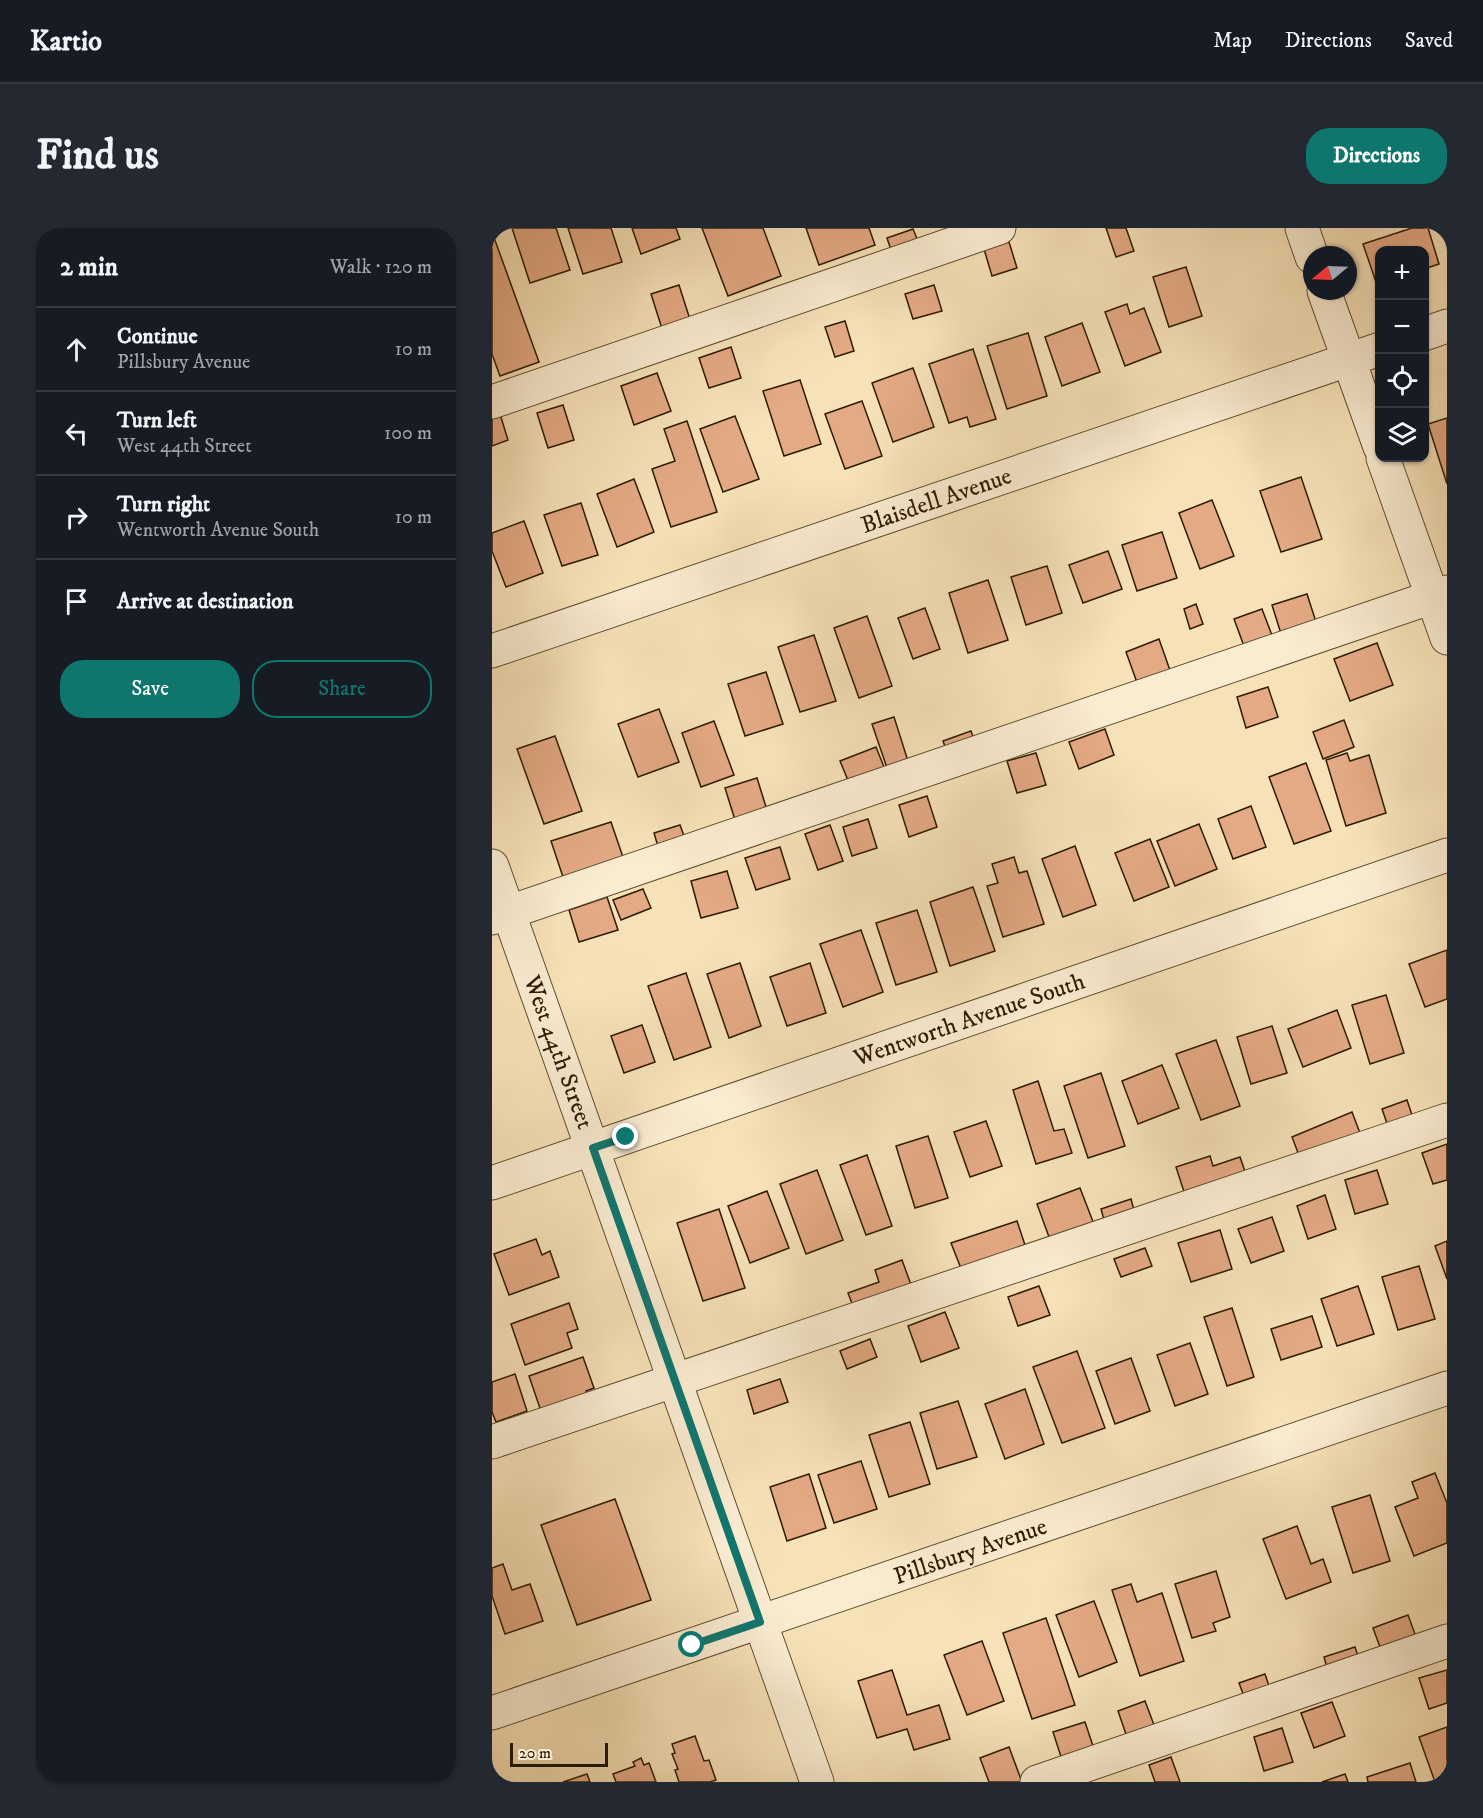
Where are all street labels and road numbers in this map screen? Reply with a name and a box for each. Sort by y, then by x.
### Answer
street label: Blaisdell Avenue [857,461,1016,541]
street label: Wentworth Avenue South [849,966,1089,1074]
street label: West 44th Street [516,970,600,1134]
street label: Pillsbury Avenue [890,1512,1051,1592]

